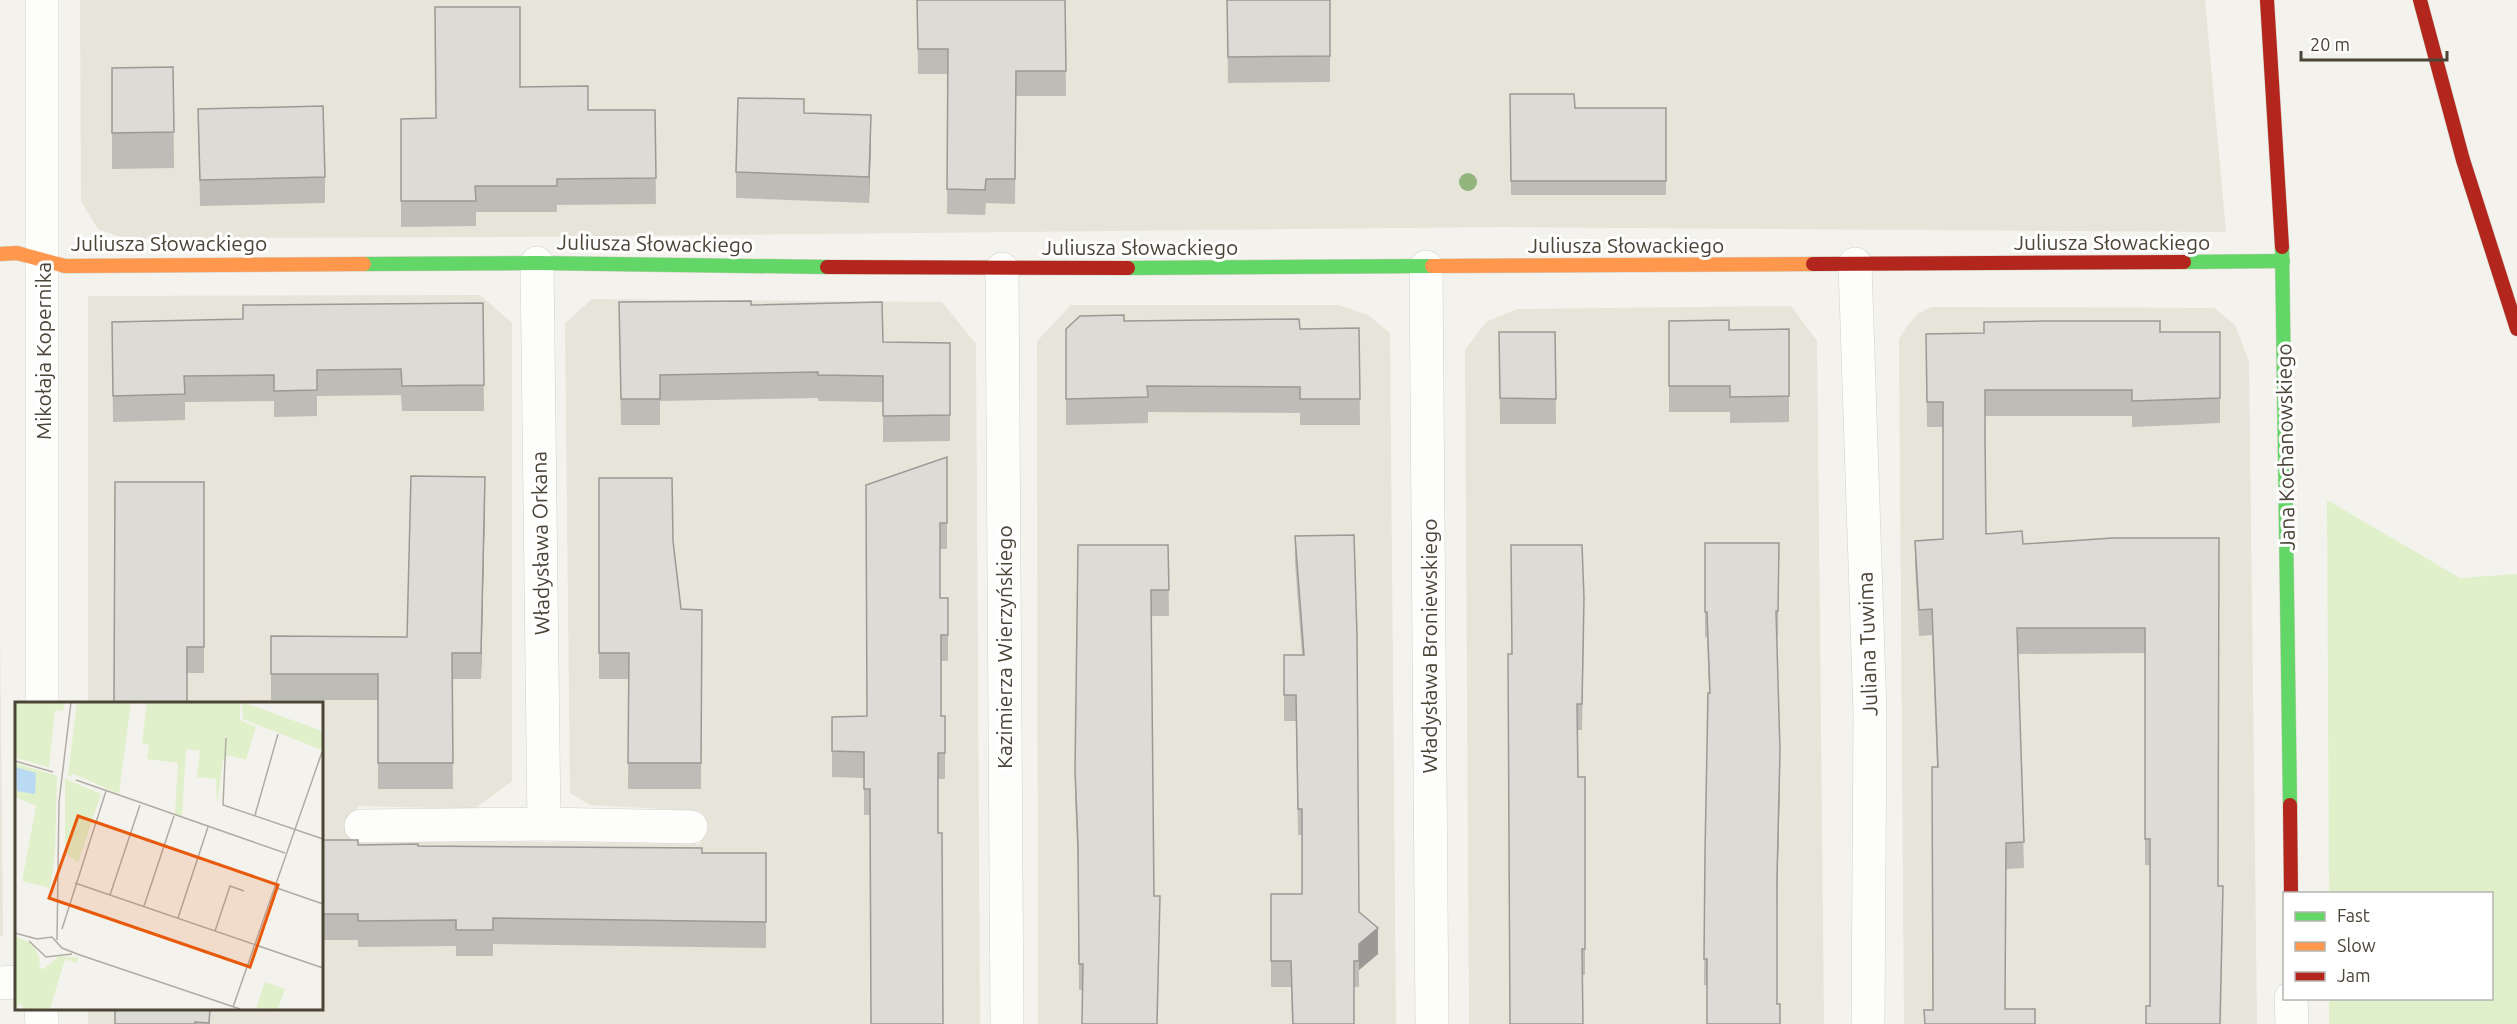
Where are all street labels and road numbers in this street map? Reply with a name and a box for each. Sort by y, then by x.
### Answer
street label: Juliusza Słowackiego [557,229,753,257]
street label: Juliusza Słowackiego [2014,230,2210,254]
street label: Juliusza Słowackiego [71,231,267,255]
street label: Juliusza Słowackiego [1528,233,1724,257]
street label: Juliusza Słowackiego [1042,235,1238,259]
street label: Mikołaja Kopernika [31,262,55,440]
street label: Jana Kochanowskiego [2271,343,2299,551]
street label: Władysława Orkana [526,451,554,635]
street label: Władysława Broniewskiego [1417,519,1441,773]
street label: Kazimierza Wierzyńskiego [992,525,1016,769]
street label: Juliana Tuwima [1852,571,1882,717]

